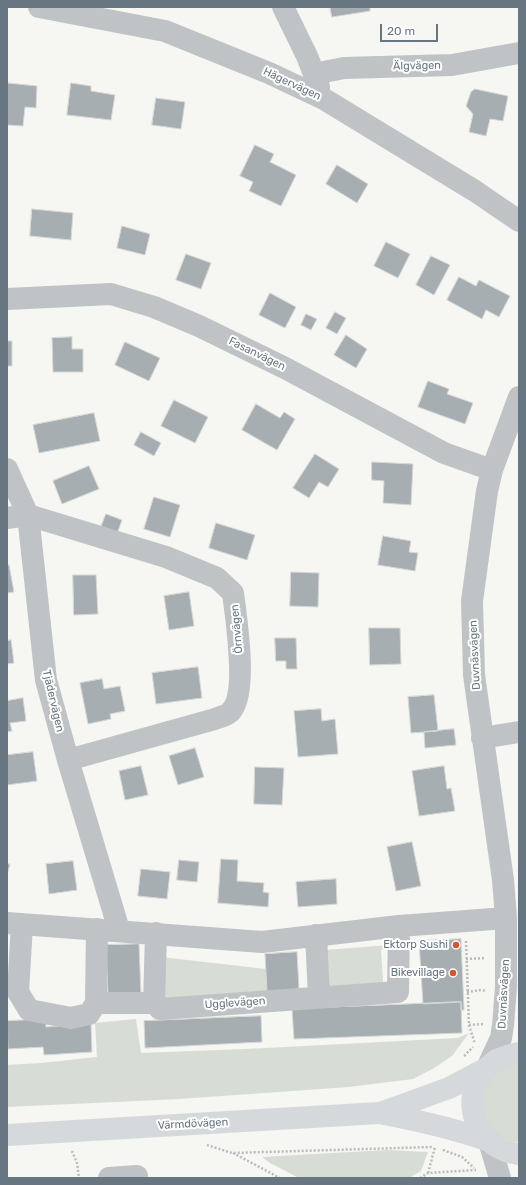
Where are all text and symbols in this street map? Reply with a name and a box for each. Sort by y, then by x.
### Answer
scale bar [382,16,440,42]
text: 20 m [387,24,415,38]
street label: Älgvägen [393,59,441,73]
street label: Hägervägen [261,65,323,103]
street label: Fasanvägen [226,335,288,373]
street label: Örnvägen [228,604,246,654]
street label: Duvnäsvägen [467,620,483,690]
street label: Tjädervägen [39,669,67,733]
place label: Ektorp Sushi [383,938,448,952]
marker: Ektorp Sushi [451,940,461,950]
street label: Duvnäsvägen [496,959,512,1029]
place label: Bikevillage [391,966,445,980]
marker: Bikevillage [448,968,458,978]
street label: Ugglevägen [204,994,266,1012]
street label: Värmdövägen [157,1116,229,1132]

